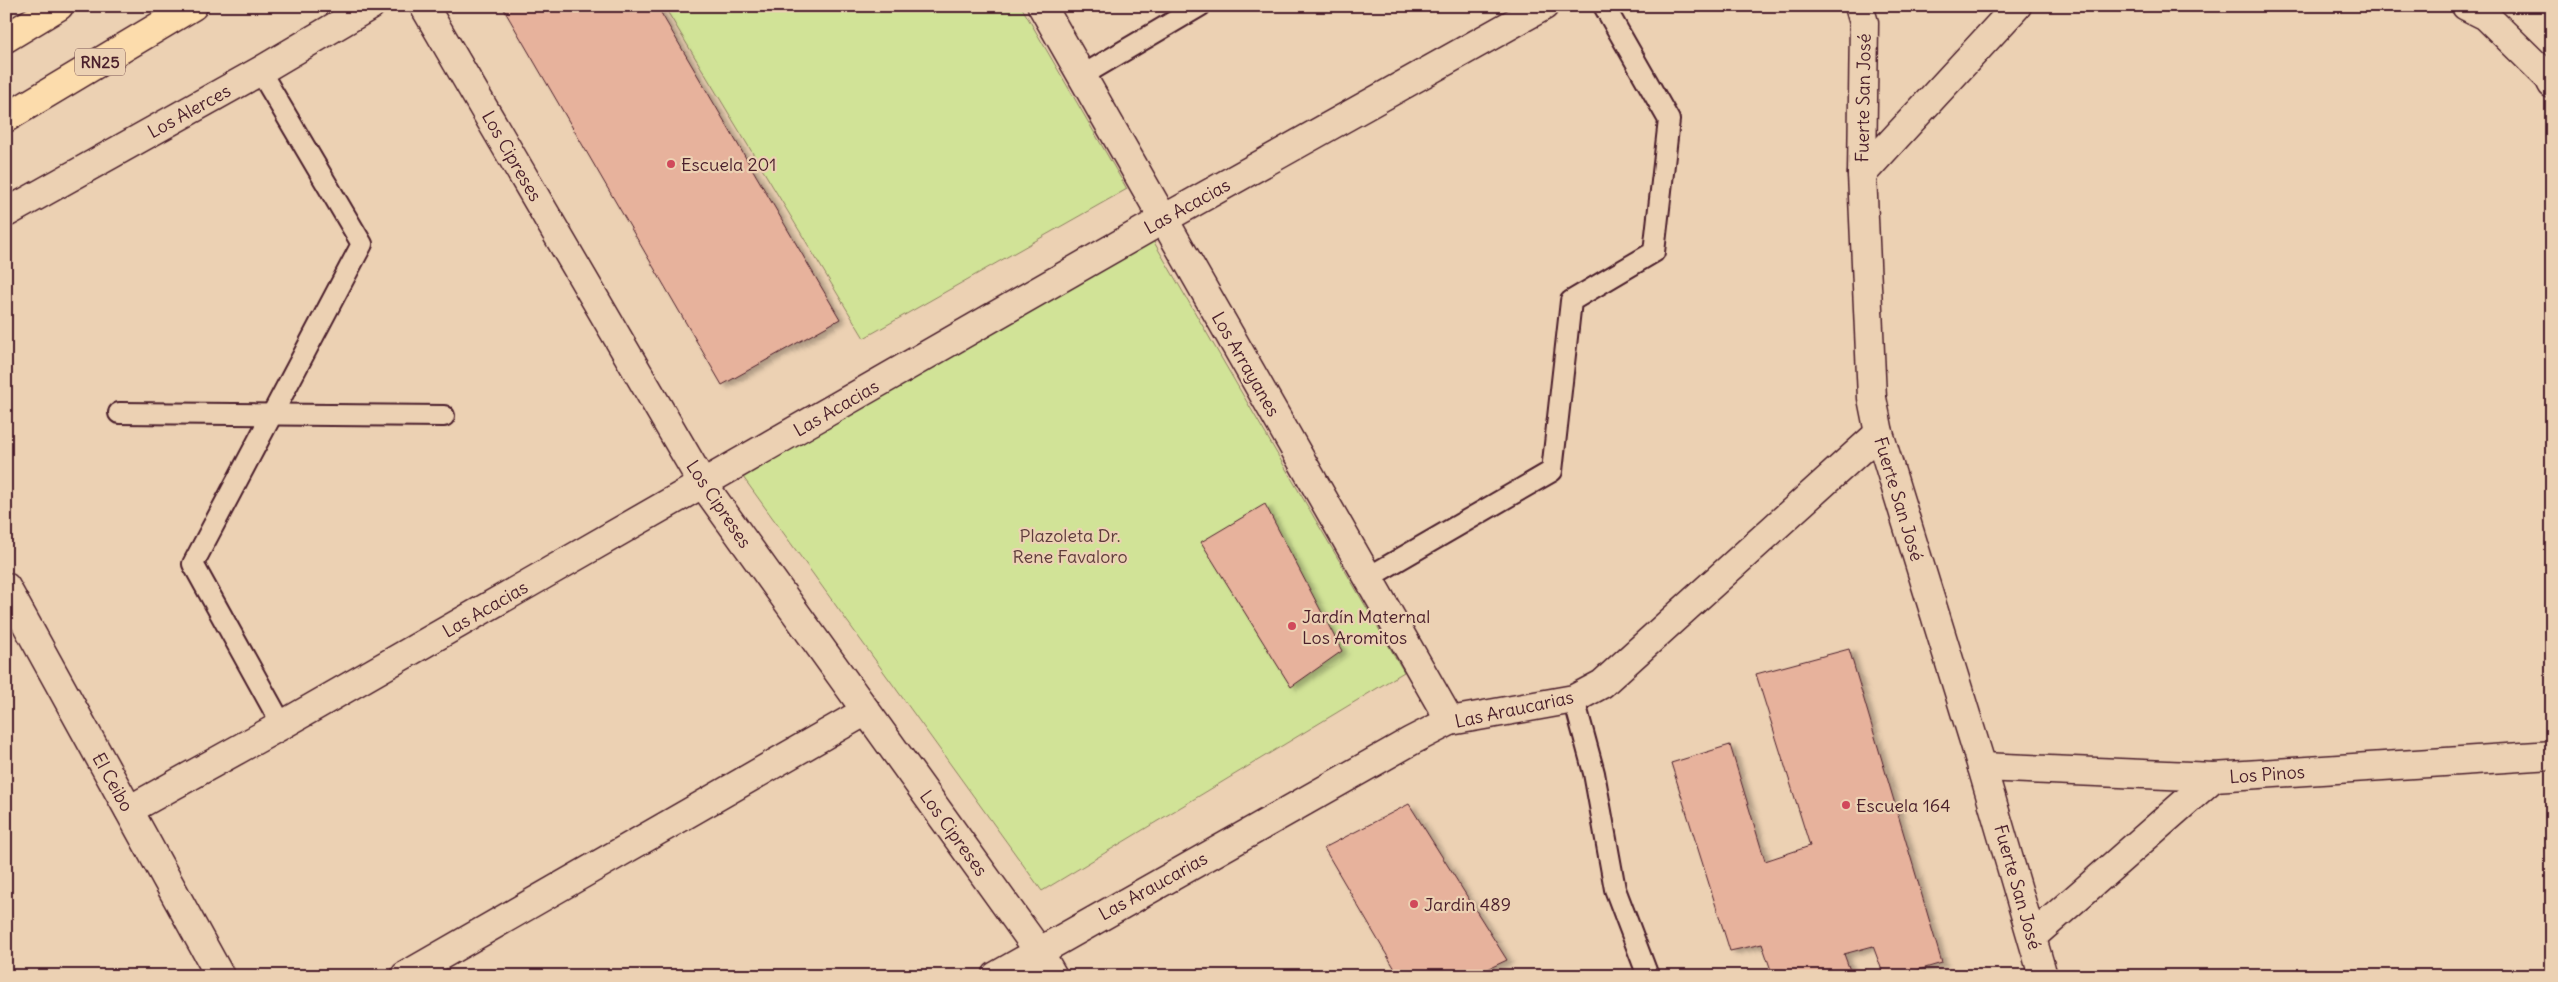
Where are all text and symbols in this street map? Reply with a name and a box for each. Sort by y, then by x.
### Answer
street label: Fuerte San José [1850,33,1876,163]
road number: RN25 [75,48,125,76]
street label: Los Alerces [143,79,235,143]
street label: Los Cipreses [477,107,547,205]
place label: Escuela 201 [681,153,777,176]
marker: Escuela 201 [665,158,677,170]
street label: Las Acacias [1140,173,1234,239]
street label: Los Arrayanes [1207,307,1285,421]
street label: Las Acacias [789,374,883,442]
street label: Fuerte San José [1869,434,1929,564]
street label: Los Cipreses [681,456,757,552]
park label: Plazoleta Dr. Rene Favaloro [1012,524,1128,568]
street label: Las Acacias [438,575,532,643]
place label: Jardín Maternal Los Aromitos [1302,605,1430,649]
marker: Jardín Maternal Los Aromitos [1286,620,1298,632]
street label: Las Araucarias [1452,685,1576,733]
street label: El Ceibo [87,748,139,816]
street label: Los Pinos [2228,760,2306,788]
street label: Los Cipreses [915,785,993,881]
place label: Escuela 164 [1856,794,1951,817]
marker: Escuela 164 [1840,799,1852,811]
street label: Fuerte San José [1989,822,2047,952]
street label: Las Araucarias [1095,847,1211,925]
place label: Jardin 489 [1424,893,1511,916]
marker: Jardin 489 [1408,898,1420,910]

